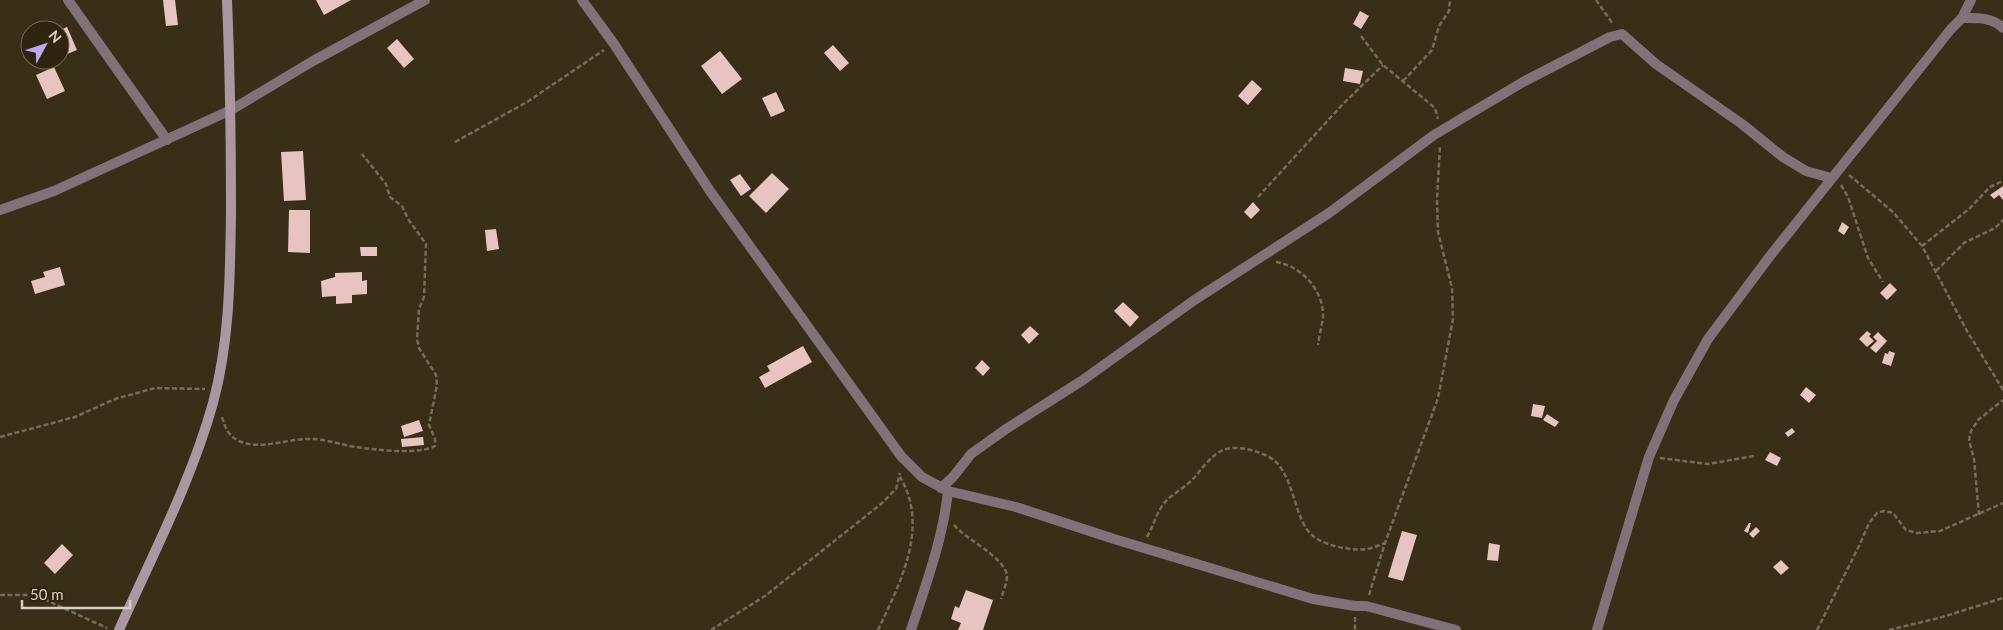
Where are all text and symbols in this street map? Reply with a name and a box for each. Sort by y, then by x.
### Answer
north arrow [20,20,70,70]
text: N [45,27,65,46]
scale bar [22,578,130,610]
text: 50 m [30,585,64,603]

